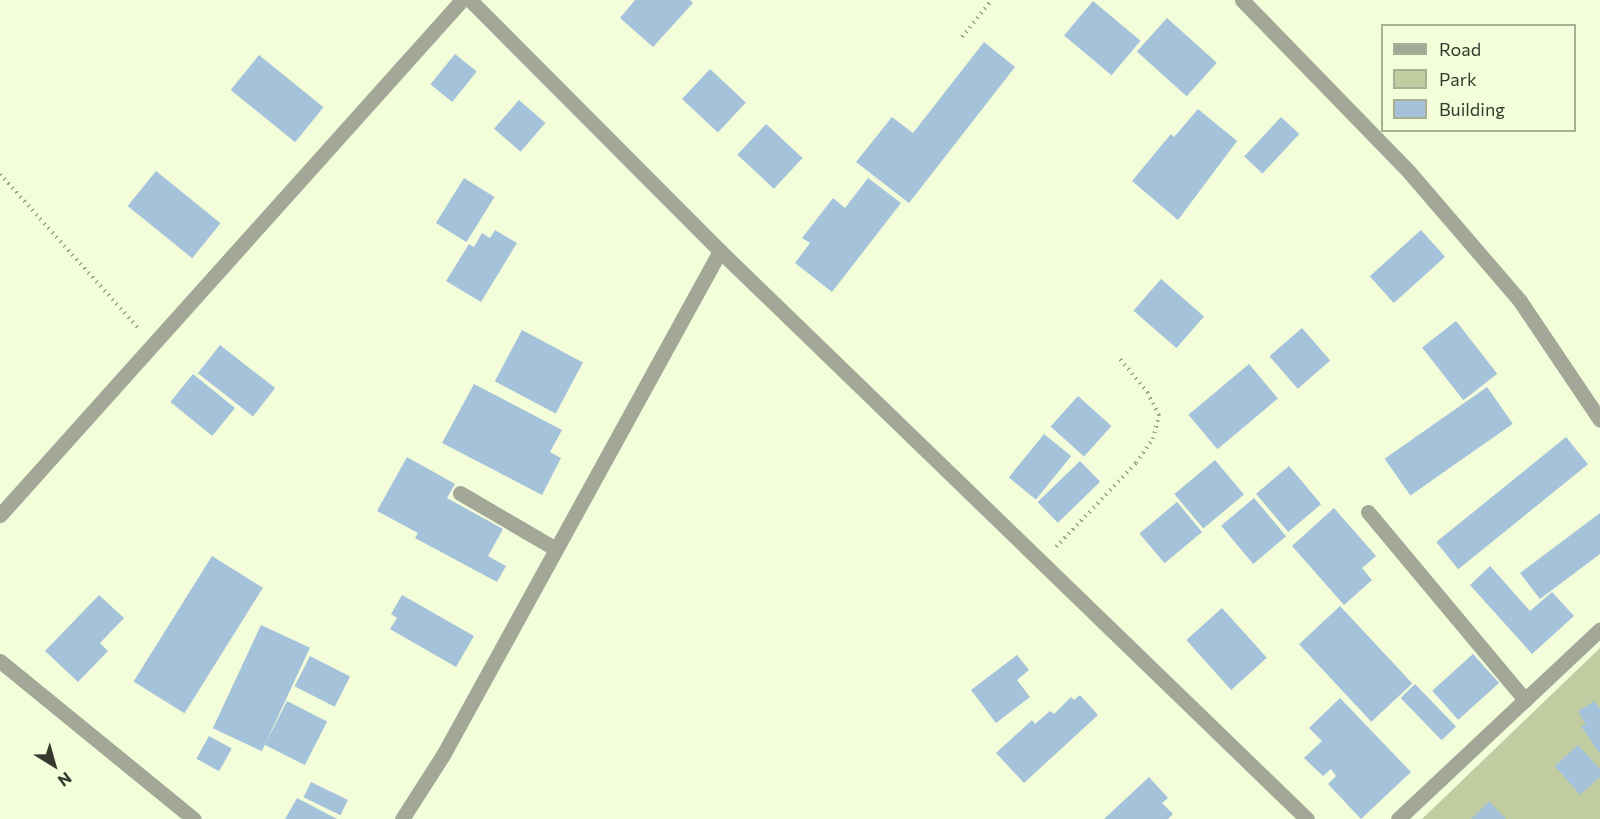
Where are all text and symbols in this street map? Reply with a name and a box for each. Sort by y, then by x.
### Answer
legend [1381,24,1576,132]
text: Road [1439,38,1481,60]
text: Park [1439,68,1477,90]
text: Building [1439,98,1505,120]
north arrow [24,735,84,795]
text: N [55,769,76,791]

